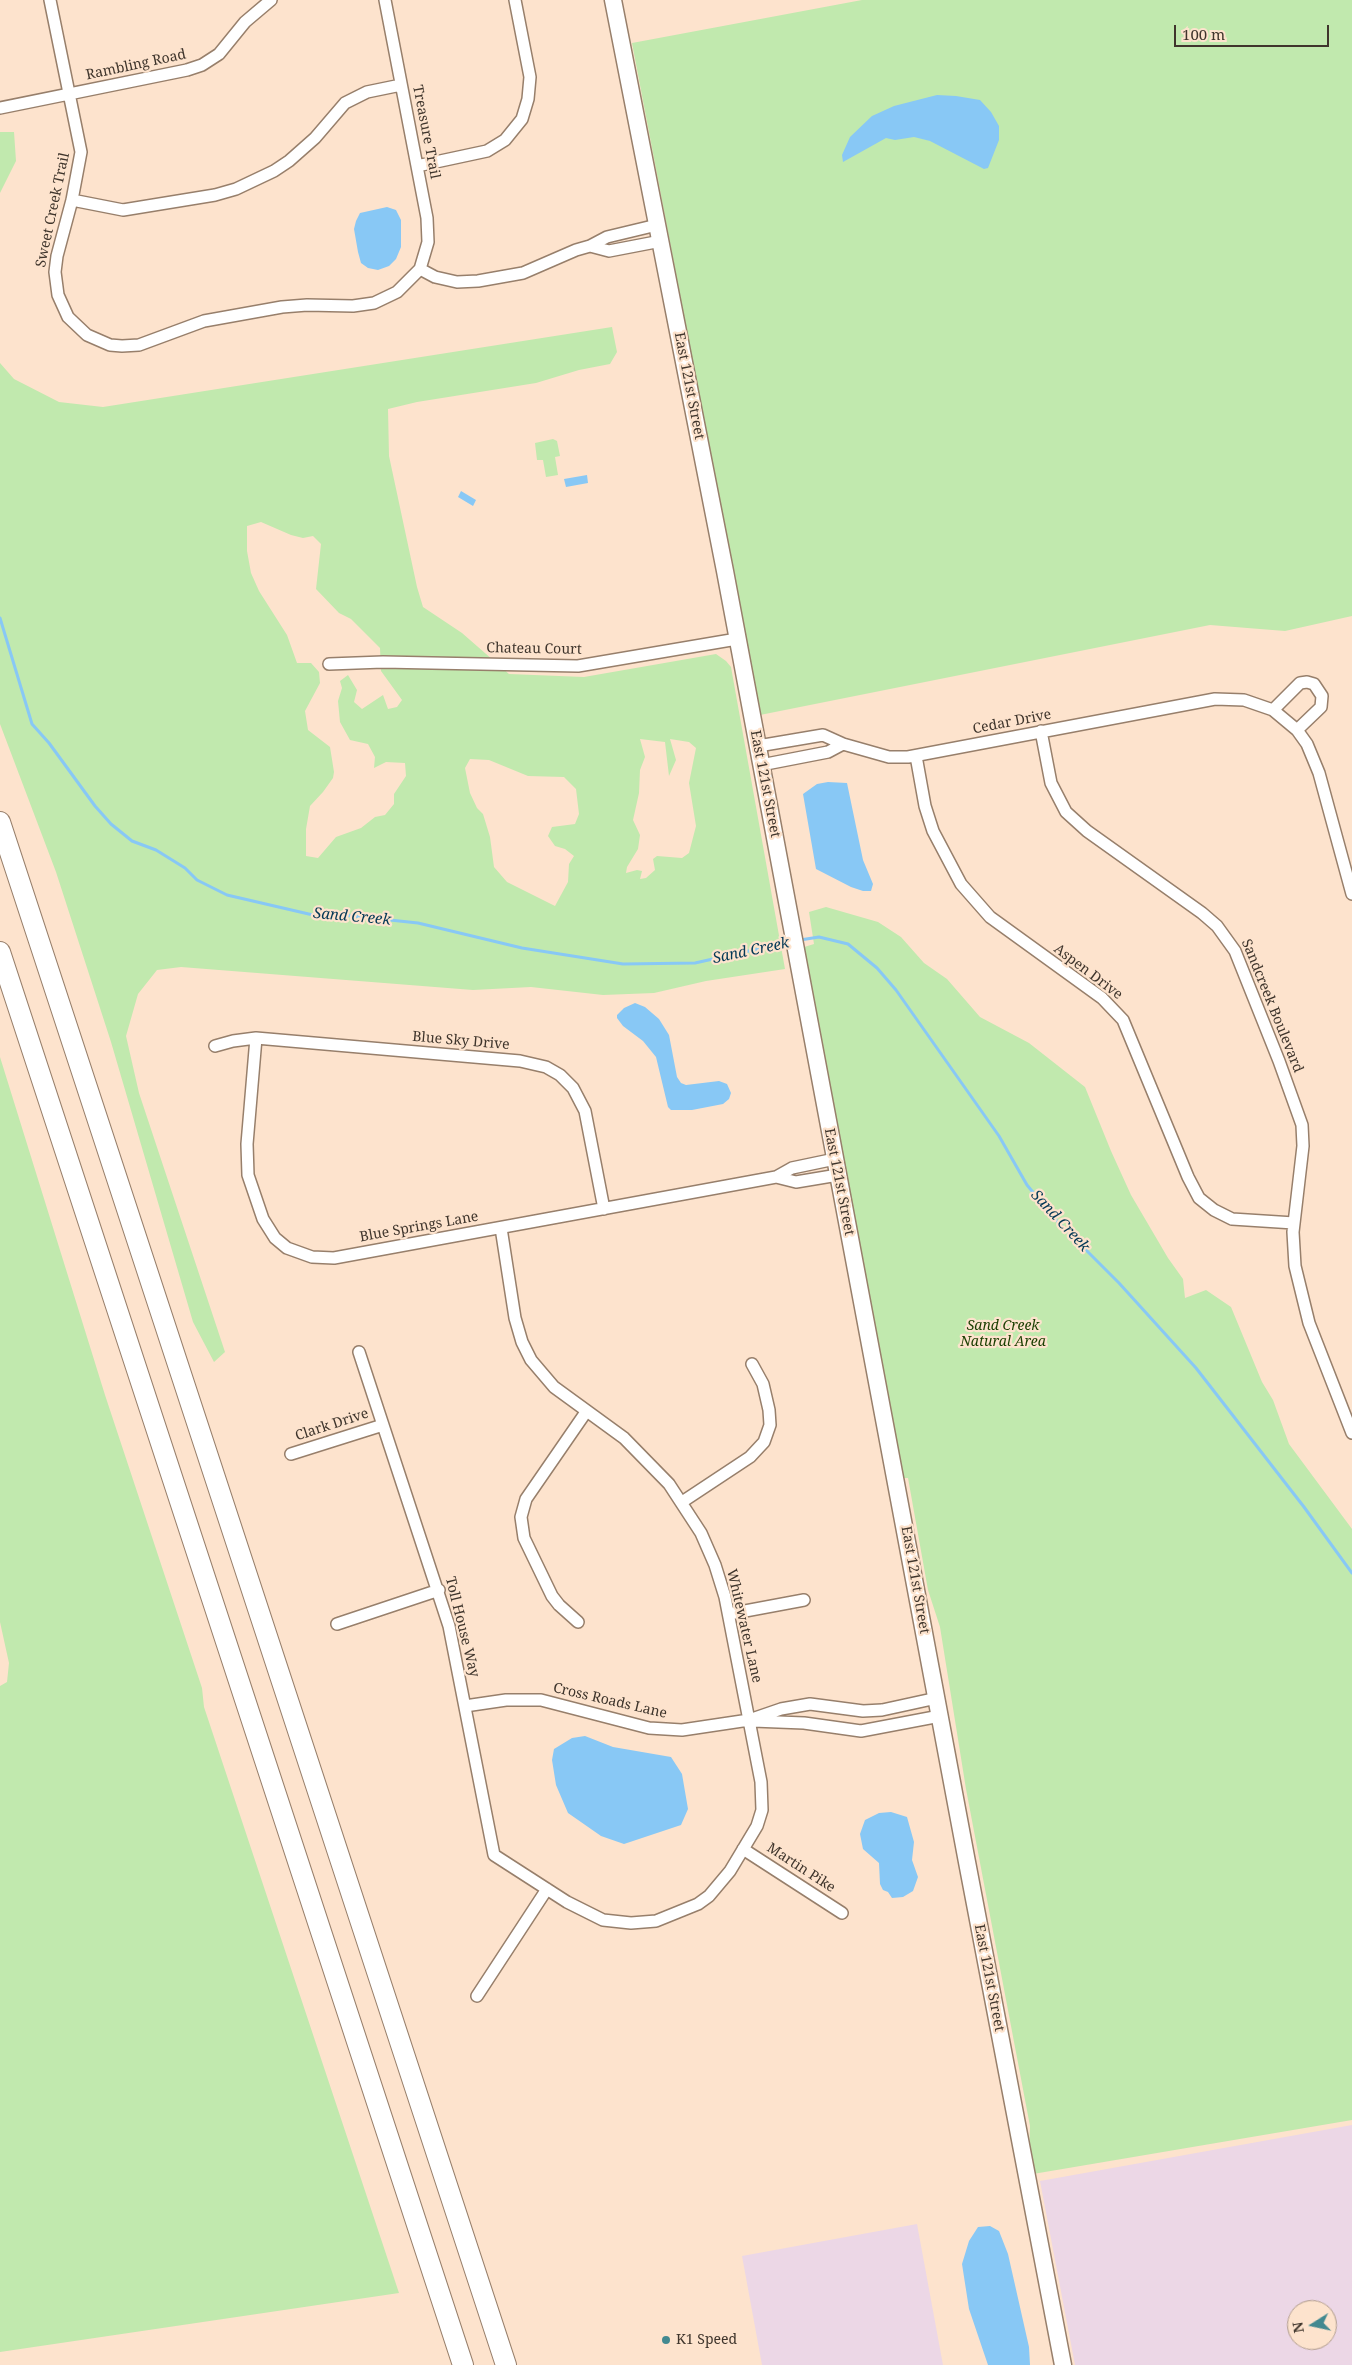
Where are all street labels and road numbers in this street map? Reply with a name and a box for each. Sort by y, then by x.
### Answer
street label: Rambling Road [85,46,187,84]
street label: Treasure Trail [409,84,443,180]
street label: Sweet Creek Trail [33,151,73,269]
street label: East 121st Street [670,331,708,441]
street label: Chateau Court [486,640,582,658]
street label: Cedar Drive [971,706,1053,738]
street label: East 121st Street [746,729,784,839]
street label: Sandcreek Boulevard [1238,937,1306,1075]
street label: Aspen Drive [1050,941,1126,1003]
street label: Blue Sky Drive [412,1028,510,1054]
street label: East 121st Street [820,1127,858,1237]
street label: Blue Springs Lane [358,1208,480,1246]
street label: Clark Drive [293,1405,371,1445]
street label: East 121st Street [897,1525,933,1635]
street label: Whitewater Lane [723,1568,765,1684]
street label: Toll House Way [441,1575,483,1679]
street label: Cross Roads Lane [551,1680,669,1722]
street label: Martin Pike [764,1840,838,1896]
street label: East 121st Street [970,1923,1008,2033]

